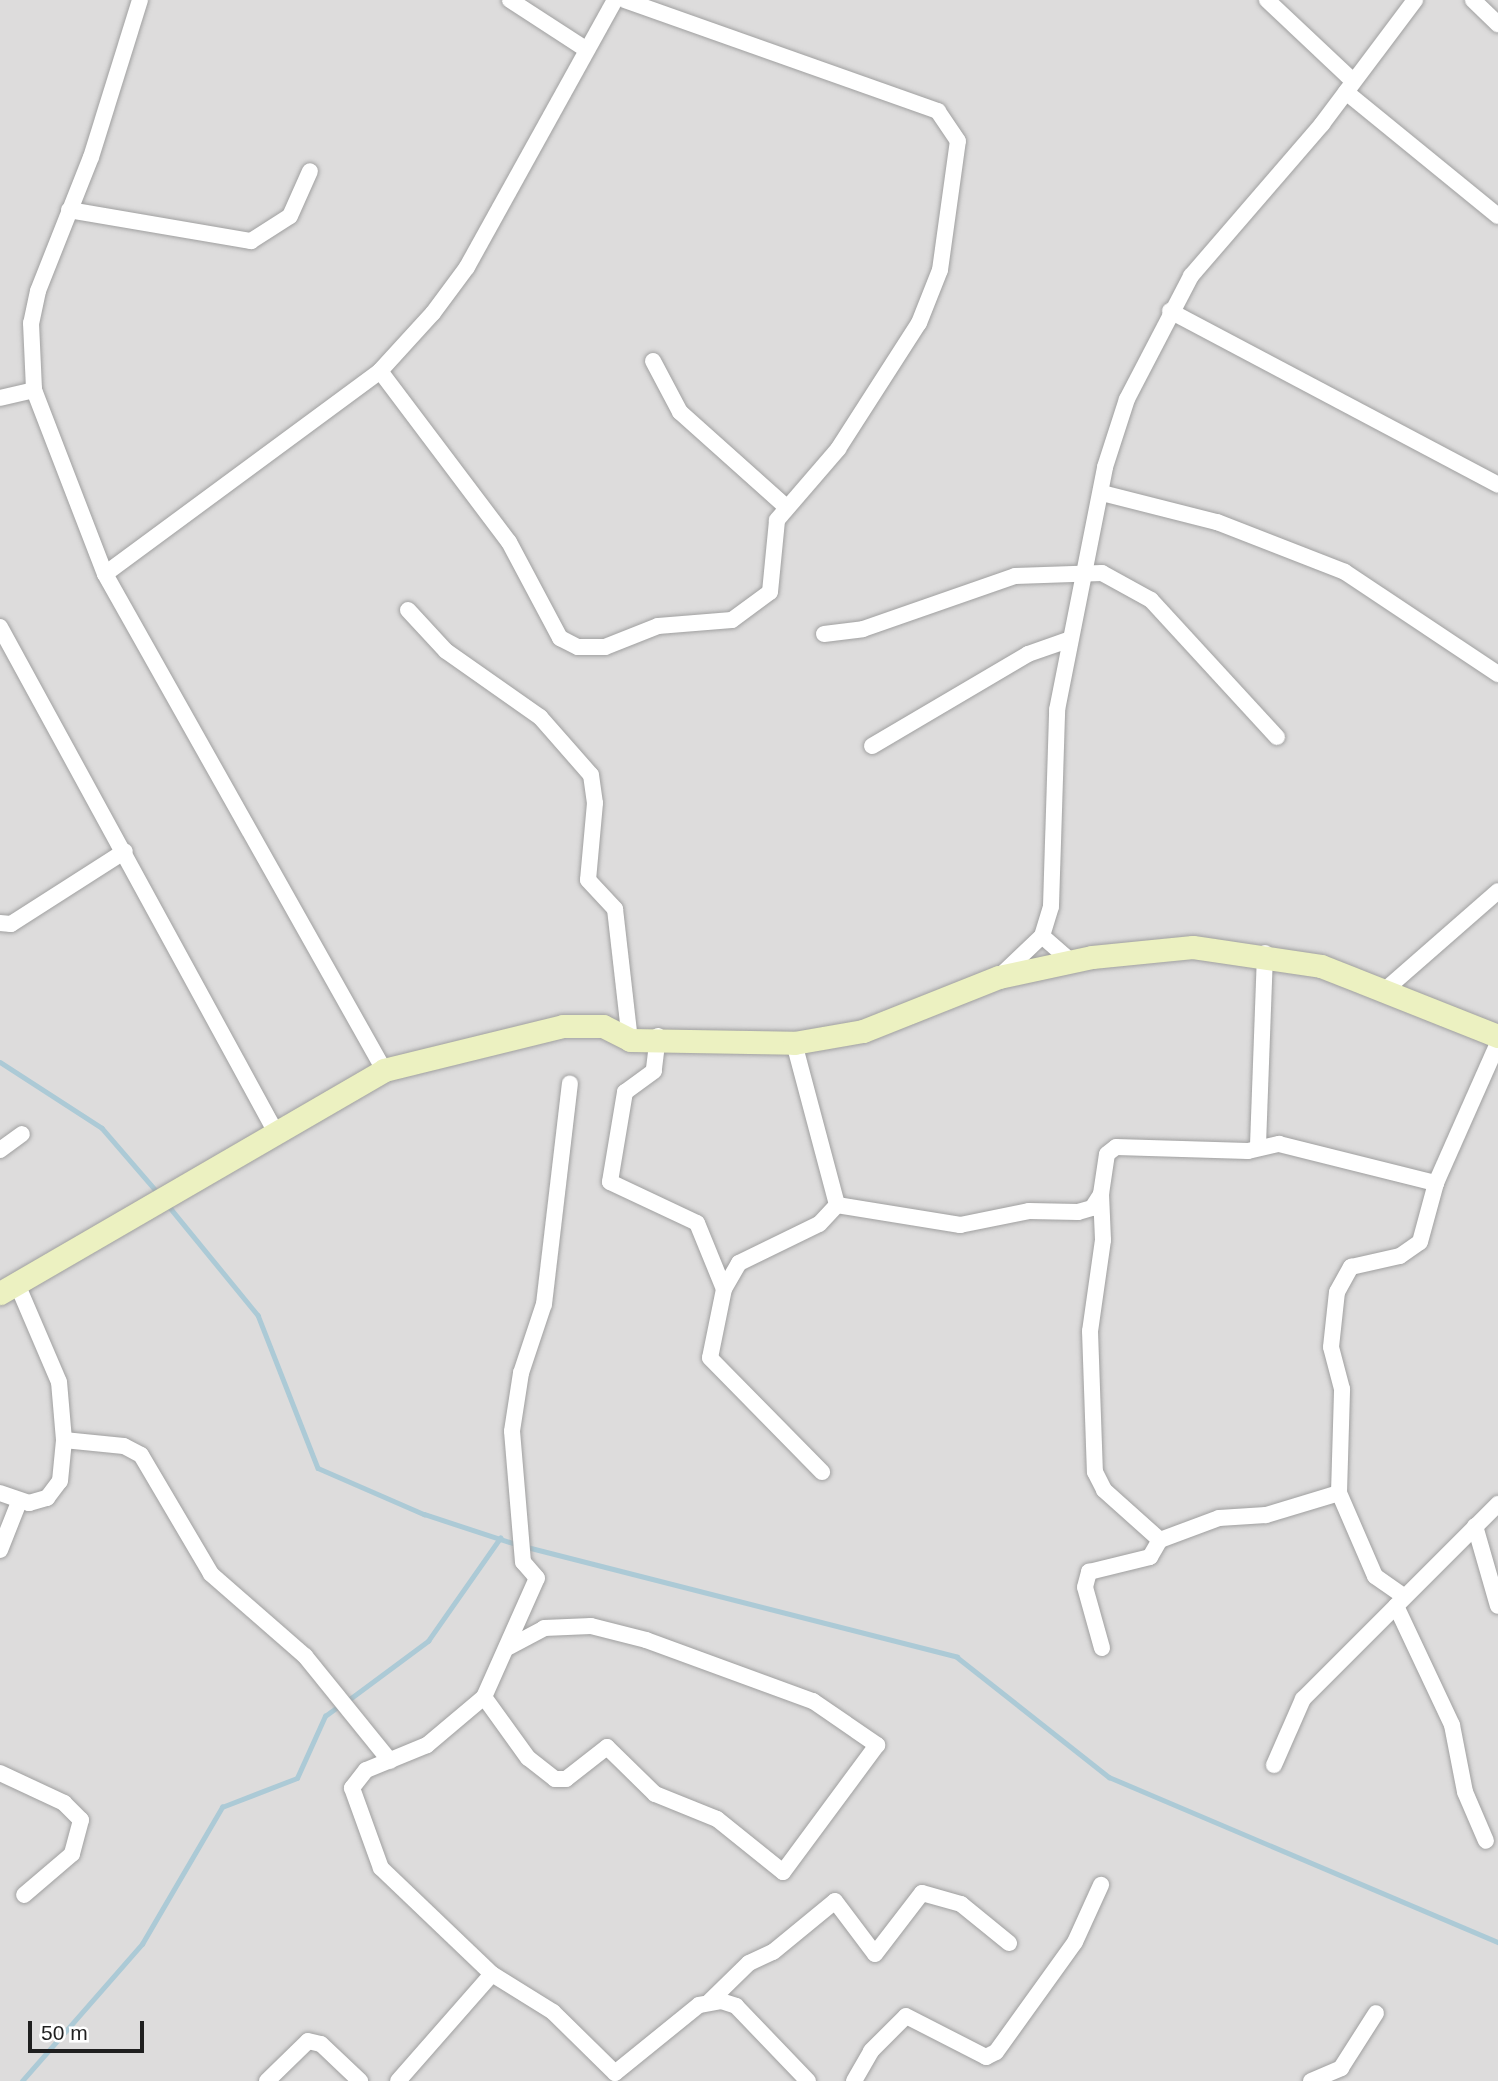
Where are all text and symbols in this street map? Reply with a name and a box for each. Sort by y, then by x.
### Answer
scale bar [32,2008,147,2052]
text: 50 m [41,2021,88,2044]

